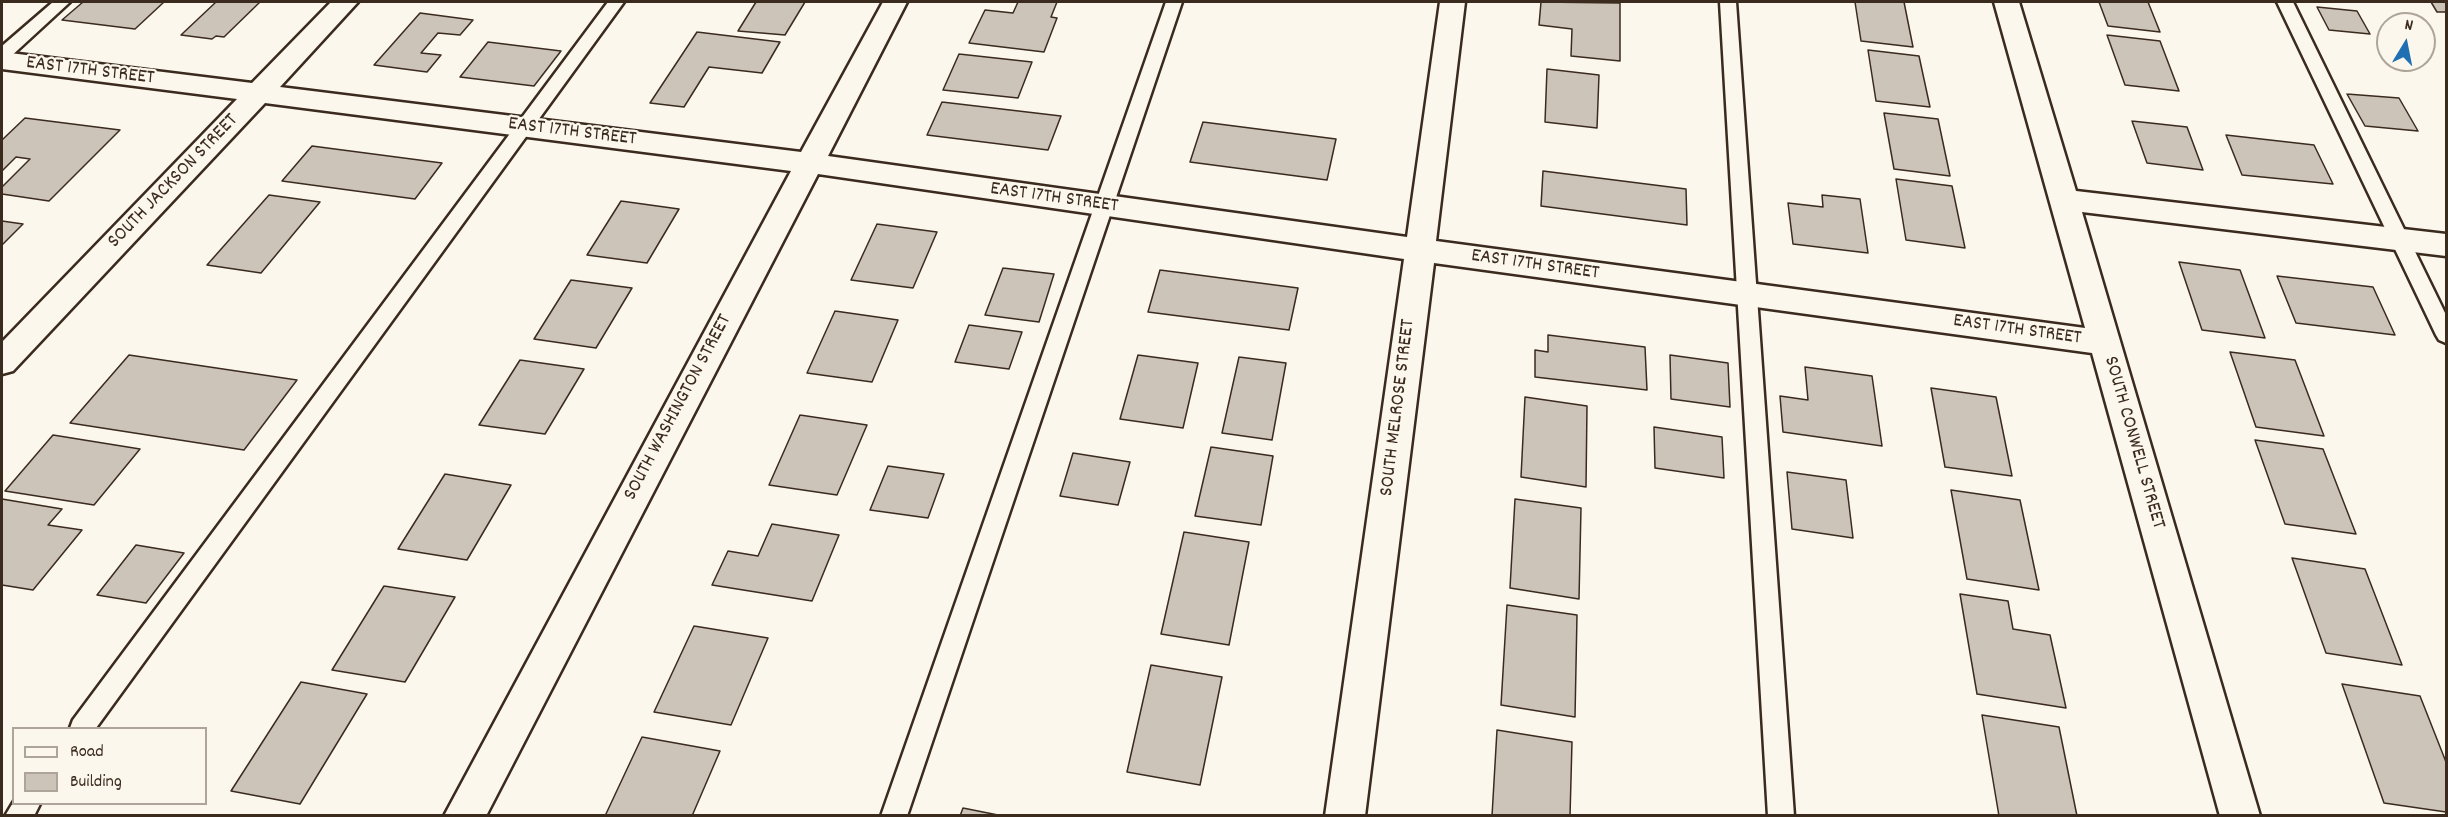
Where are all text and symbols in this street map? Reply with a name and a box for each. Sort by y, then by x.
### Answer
north arrow [2376,12,2436,72]
text: N [2403,14,2415,38]
street label: EAST 17TH STREET [25,52,155,92]
street label: SOUTH JACKSON STREET [104,110,244,254]
street label: EAST 17TH STREET [507,113,637,153]
street label: EAST 17TH STREET [988,178,1120,220]
street label: EAST 17TH STREET [1469,245,1601,287]
street label: EAST 17TH STREET [1951,310,2083,352]
street label: SOUTH WASHINGTON STREET [620,311,738,505]
street label: SOUTH MELROSE STREET [1376,318,1422,498]
street label: SOUTH CONWELL STREET [2097,354,2169,532]
legend [12,727,207,805]
text: Road [70,740,104,765]
text: Building [70,770,122,795]

